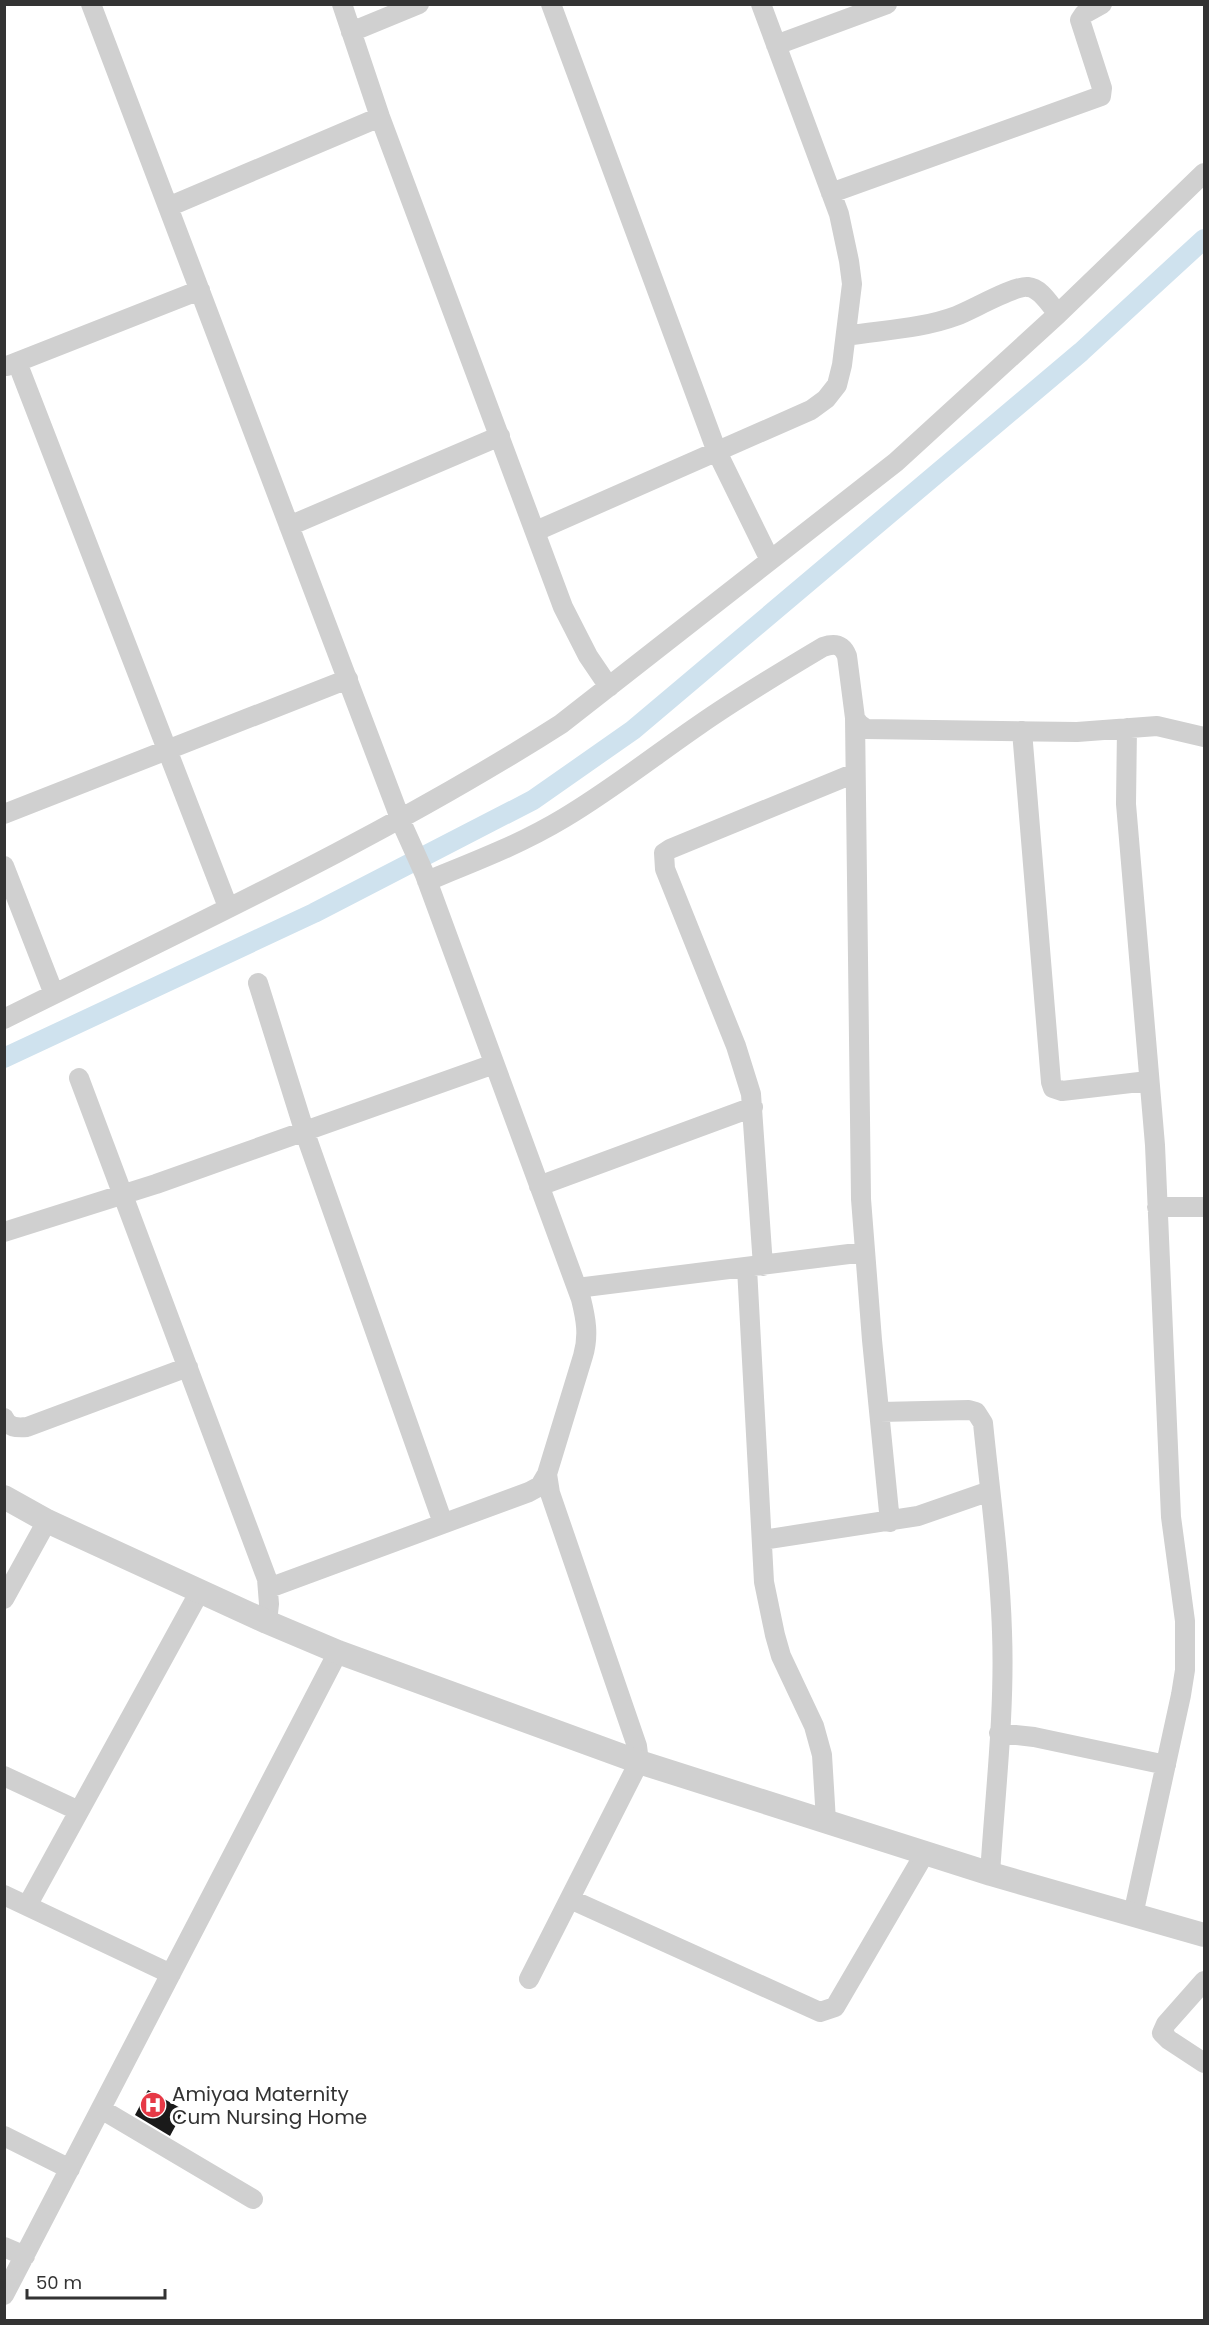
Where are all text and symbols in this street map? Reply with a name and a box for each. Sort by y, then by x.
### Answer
place label: Amiyaa Maternity Cum Nursing Home [172,2080,367,2131]
hospital icon: Amiyaa Maternity Cum Nursing Home [138,2090,168,2120]
scale bar [27,2262,165,2300]
text: 50 m [36,2270,82,2295]

